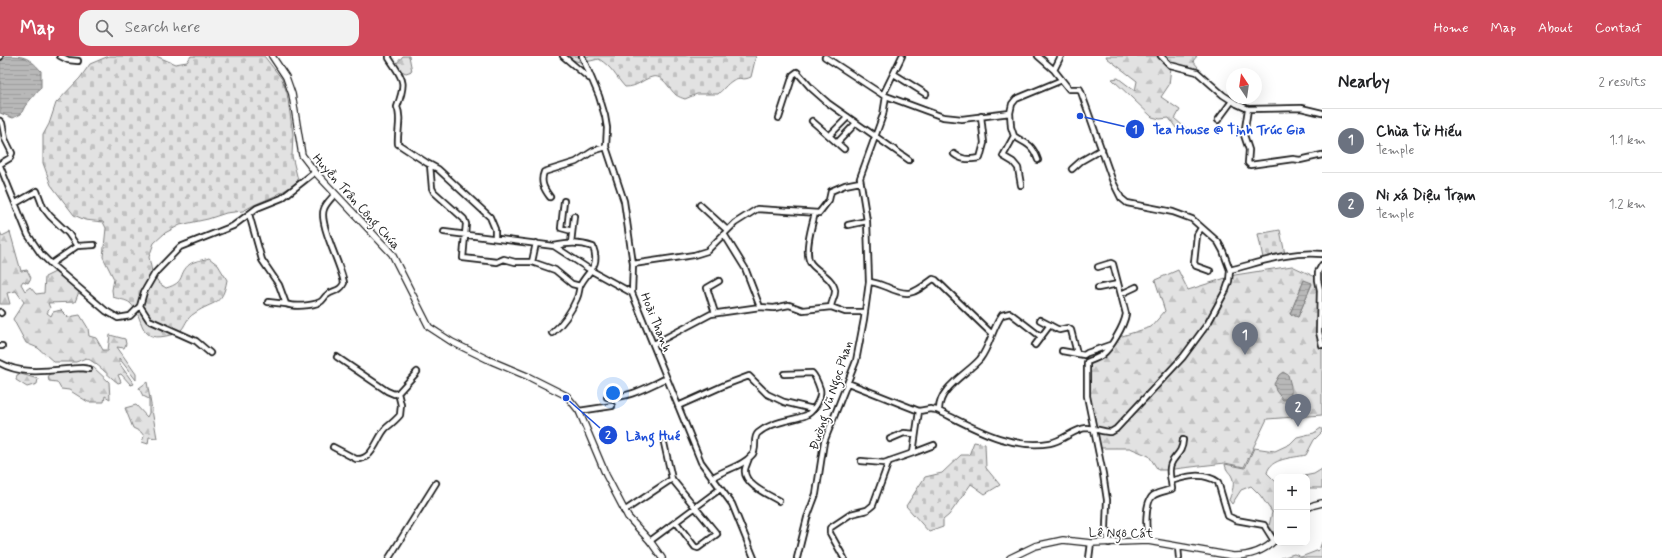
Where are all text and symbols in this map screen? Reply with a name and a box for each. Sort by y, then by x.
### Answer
search box [79,10,359,46]
text: Map [20,16,55,41]
icon: search [93,17,115,39]
text: Search here [125,18,200,38]
text: Home [1434,19,1468,37]
text: Map [1490,19,1516,37]
text: About [1538,19,1573,37]
text: Contact [1595,19,1642,37]
north arrow [1226,68,1262,104]
text: Nearby [1338,71,1390,93]
text: 2 results [1599,74,1646,91]
callout: Tea House @ Tịnh Trúc Gia [1125,116,1312,142]
text: Tea House @ Tịnh Trúc Gia [1153,121,1305,139]
text: 1 [1132,122,1138,138]
text: Chùa Từ Hiếu [1376,122,1462,142]
text: 1 [1348,132,1354,149]
text: 1.1 km [1609,132,1646,149]
text: Temple [1376,142,1414,159]
street label: Huyền Trân Công Chúa [307,150,404,255]
text: Ni xá Diệu Trạm [1376,186,1476,206]
text: 2 [1348,196,1354,213]
text: 1.2 km [1609,196,1646,213]
text: Temple [1376,206,1414,223]
street label: Hoài Thanh [636,290,675,355]
pin: 1 [1232,322,1258,355]
street label: Đường Vũ Ngọc Phan [806,339,859,453]
your location [603,383,623,403]
pin: 2 [1285,394,1311,427]
callout: Làng Hué [598,422,688,448]
text: Làng Hué [626,427,681,448]
text: 2 [605,428,611,444]
map controls [1274,474,1310,546]
button: + [1274,474,1310,510]
button: − [1274,510,1310,546]
street label: Lê Ngô Cát [1088,524,1154,545]

